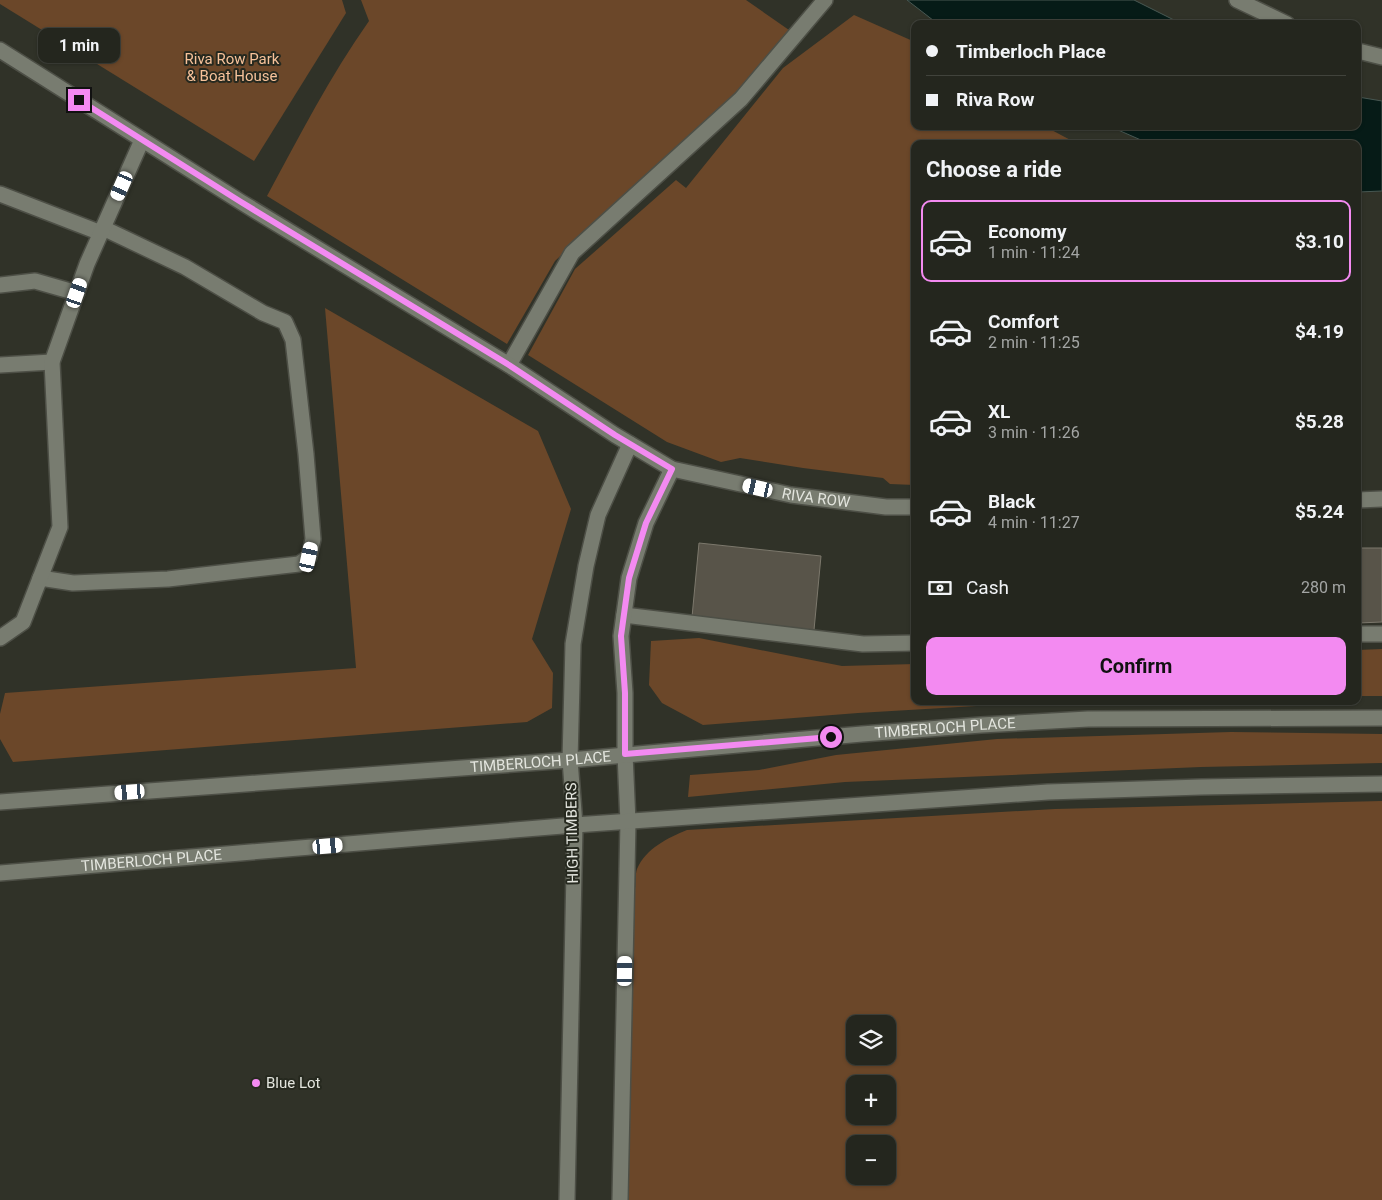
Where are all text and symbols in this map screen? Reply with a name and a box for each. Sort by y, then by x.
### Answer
callout: 1 min [38,28,120,62]
text: 1 min [59,36,99,55]
text: Timberloch Place [956,40,1106,63]
park label: Riva Row Park & Boat House [185,50,280,85]
text: Riva Row [956,88,1034,111]
route end [68,89,90,111]
text: Choose a ride [926,157,1062,182]
car [109,169,134,203]
icon: car [928,219,973,264]
text: Economy [988,220,1067,243]
text: $3.10 [1295,230,1344,253]
text: 1 min · 11:24 [988,243,1080,262]
car [65,276,88,310]
icon: car [928,309,973,354]
text: Comfort [988,310,1059,333]
text: $4.19 [1295,320,1344,343]
text: 2 min · 11:25 [988,333,1080,352]
icon: car [928,399,973,444]
text: XL [988,400,1010,423]
text: $5.28 [1295,410,1344,433]
text: 3 min · 11:26 [988,423,1080,442]
car [741,477,774,499]
street label: RIVA ROW [780,484,851,511]
icon: car [928,489,973,534]
text: Black [988,490,1035,513]
text: $5.24 [1295,500,1344,523]
text: 4 min · 11:27 [988,513,1080,532]
car [298,541,319,573]
icon: cash [926,574,954,602]
text: Cash [966,576,1009,599]
text: 280 m [1301,578,1346,597]
button: Confirm [926,637,1346,695]
street label: TIMBERLOCH PLACE [874,714,1016,742]
route start [820,726,842,748]
street label: TIMBERLOCH PLACE [469,747,612,776]
street label: HIGH TIMBERS [562,782,582,884]
car [114,783,145,801]
car [312,837,343,855]
street label: TIMBERLOCH PLACE [80,845,223,875]
car [617,956,632,986]
map controls [846,1015,896,1185]
button: layers [846,1015,896,1065]
place label: Blue Lot [266,1074,321,1092]
button: + [846,1075,896,1125]
marker: Blue Lot [250,1077,262,1089]
button: − [846,1135,896,1185]

